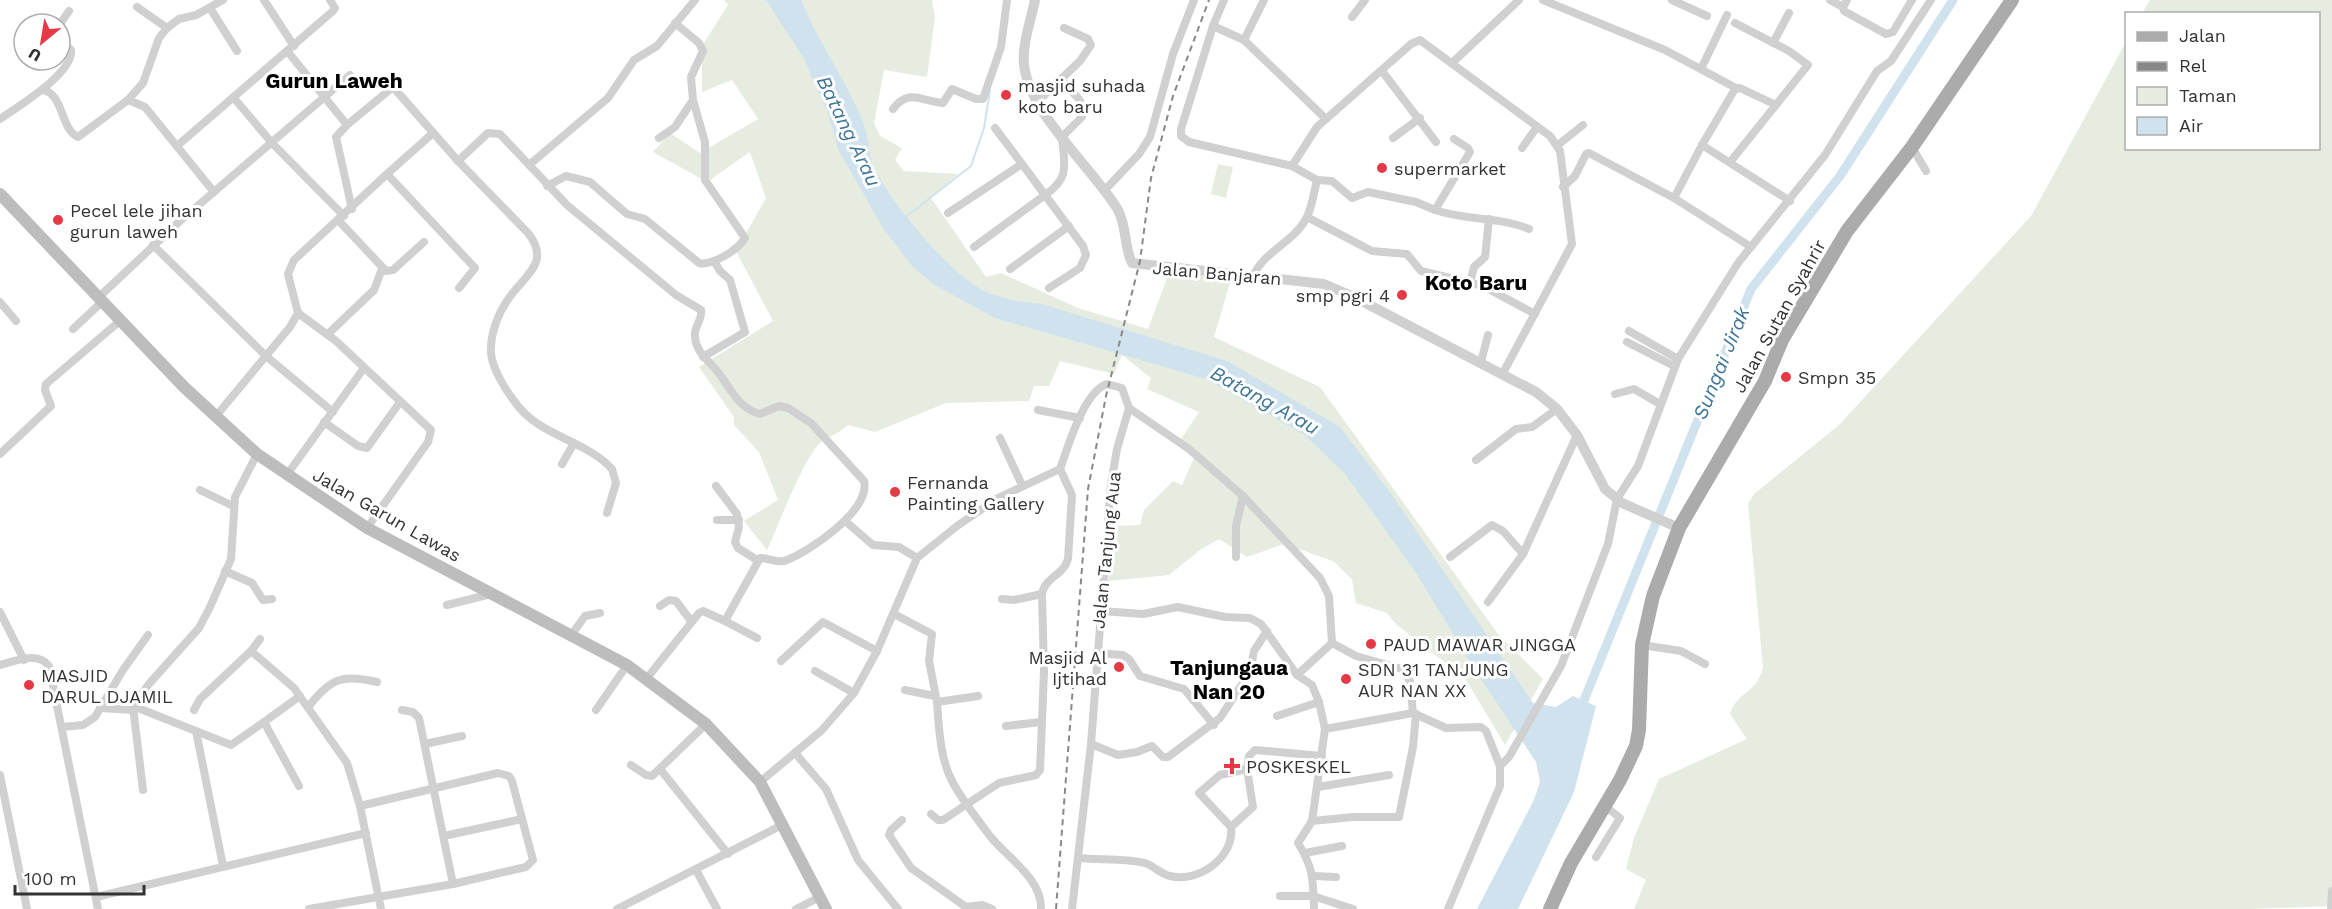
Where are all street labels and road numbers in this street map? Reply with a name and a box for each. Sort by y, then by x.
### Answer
street label: Jalan Sutan Syahrir [1728,236,1830,396]
street label: Jalan Banjaran [1152,257,1282,289]
street label: Jalan Garun Lawas [309,464,465,566]
street label: Jalan Tanjung Aua [1087,470,1125,630]

